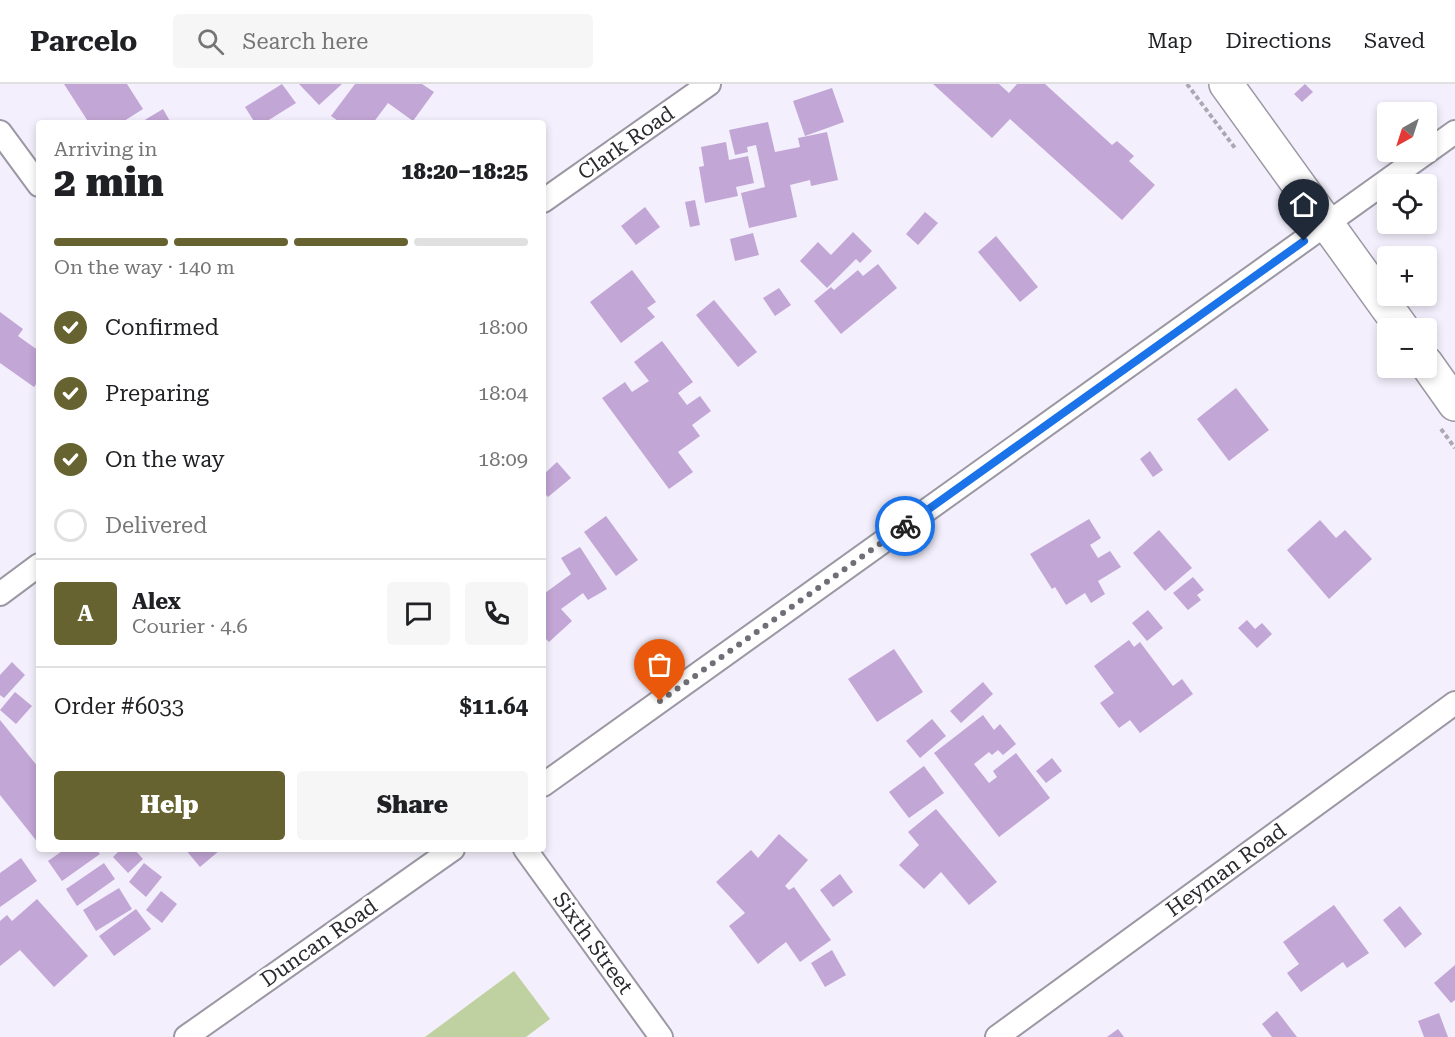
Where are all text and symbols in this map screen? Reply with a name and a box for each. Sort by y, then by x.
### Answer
search box [173,14,593,68]
text: Parcelo [30,25,137,58]
icon: search [194,25,227,58]
text: Search here [242,29,368,54]
text: Map [1148,29,1192,53]
text: Directions [1225,29,1331,53]
text: Saved [1364,29,1425,53]
street label: Clark Road [573,101,679,185]
north arrow [1377,102,1437,162]
map controls [1377,102,1437,378]
text: Arriving in [54,137,157,161]
text: 18:20–18:25 [401,159,528,184]
text: 2 min [54,160,164,206]
button: locate [1377,174,1437,234]
pin [1278,179,1329,241]
icon: home [1287,188,1320,221]
button: + [1377,246,1437,306]
text: On the way · 140 m [54,255,235,279]
icon: check [54,311,87,344]
text: Confirmed [105,315,219,340]
text: 18:00 [478,315,528,339]
button: − [1377,318,1437,378]
icon: check [54,377,87,410]
text: Preparing [105,381,209,406]
text: 18:04 [478,381,528,405]
icon: check [54,443,87,476]
text: On the way [105,447,225,472]
text: 18:09 [478,447,528,471]
courier [875,496,935,556]
icon: bike [889,510,922,543]
text: Delivered [105,513,207,538]
button: chat [387,582,450,645]
button: phone [465,582,528,645]
text: Alex [132,589,181,614]
text: A [78,601,93,626]
text: Courier · 4.6 [132,614,248,638]
pin [634,639,685,701]
icon: bag [643,648,676,681]
text: Order #6033 [54,694,184,719]
text: $11.64 [459,694,528,719]
button: Help [54,771,285,840]
button: Share [297,771,528,840]
street label: Heyman Road [1162,818,1291,921]
street label: Sixth Street [548,888,638,999]
street label: Duncan Road [256,894,382,992]

